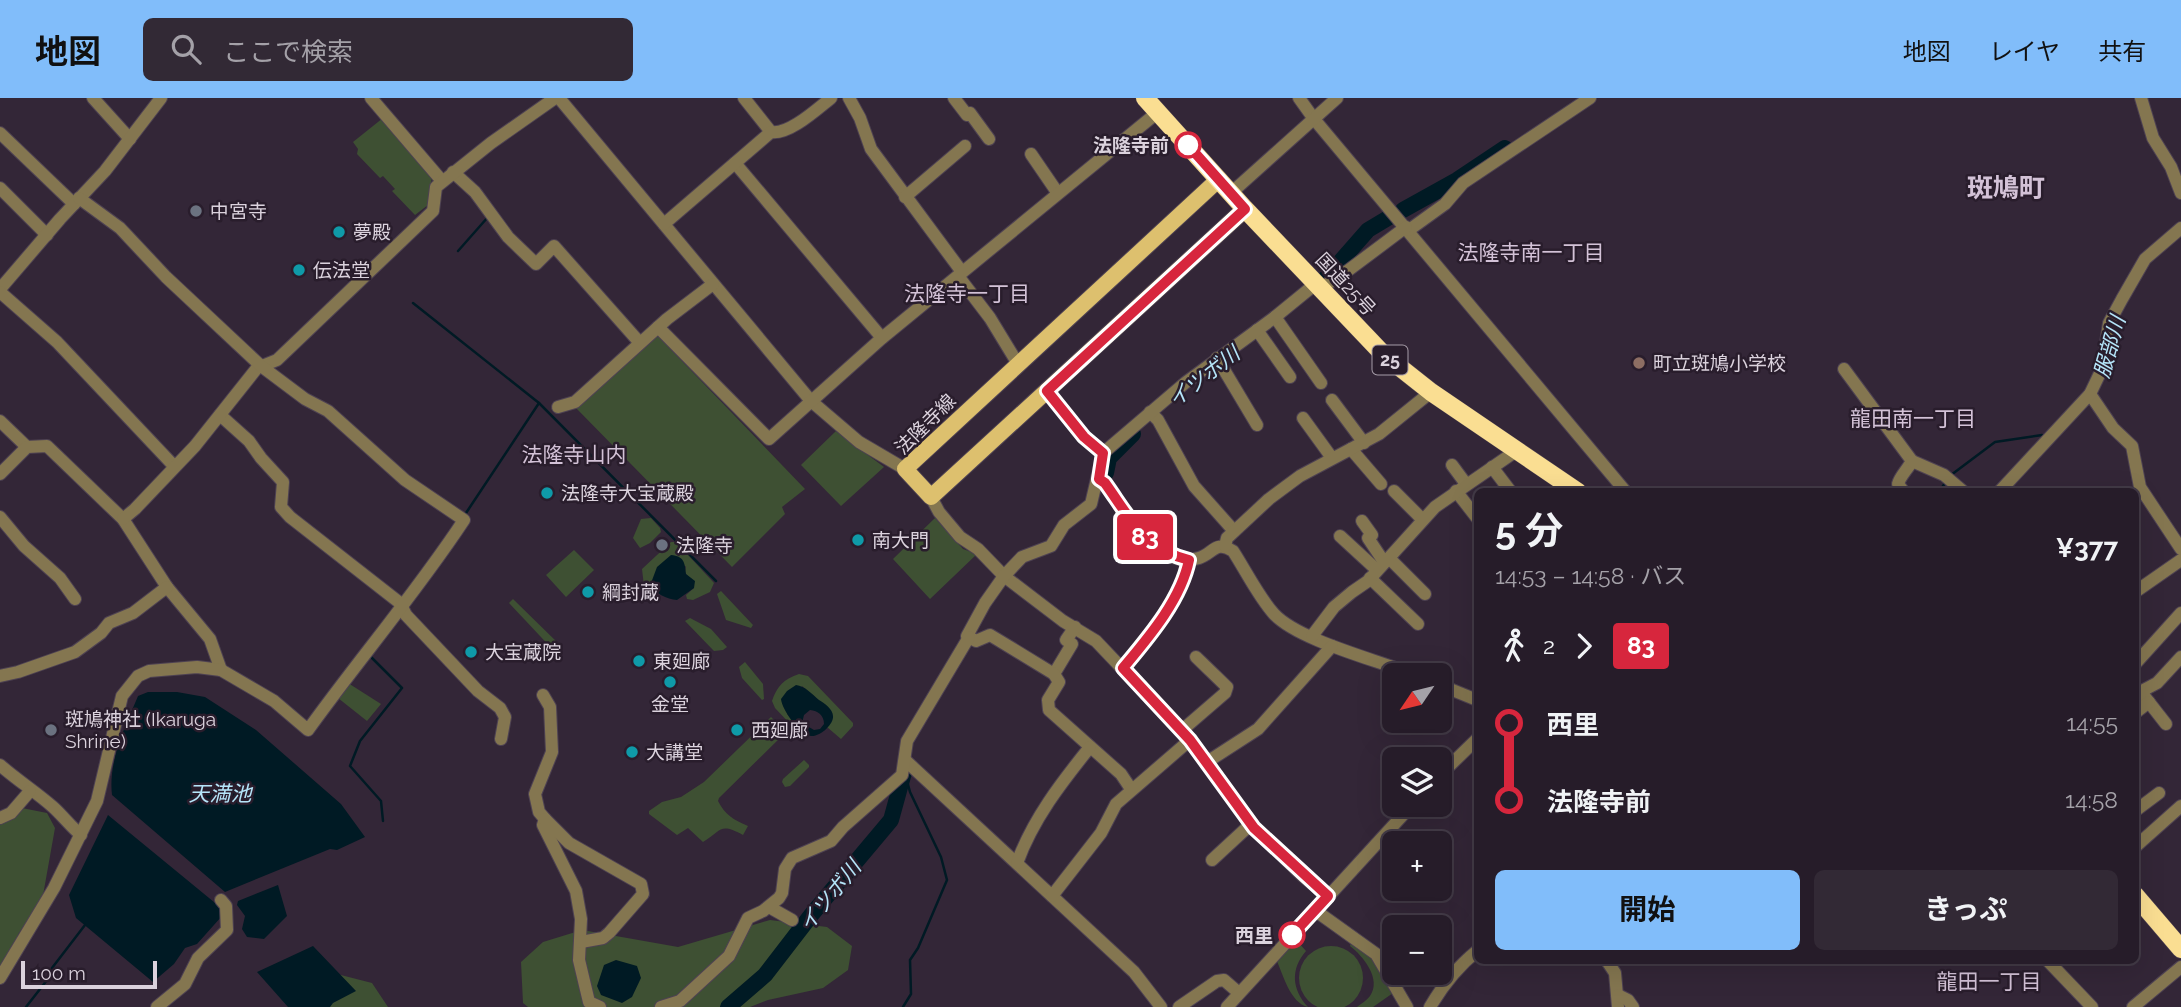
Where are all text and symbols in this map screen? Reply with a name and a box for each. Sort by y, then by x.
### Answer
search box [143,18,633,81]
icon: search [167,30,205,68]
text: 地図 [35,32,101,71]
text: ここで検索 [223,37,353,67]
text: 地図 [1903,37,1951,66]
text: レイヤ [1989,37,2060,66]
text: 共有 [2098,37,2146,66]
marker: 法隆寺前 [1175,132,1201,158]
place label: 法隆寺前 [1093,134,1169,156]
district label: 斑鳩町 [1967,173,2045,203]
place label: 中宮寺 [210,200,267,222]
marker: 中宮寺 [188,203,204,219]
place label: 夢殿 [353,221,391,243]
marker: 夢殿 [331,224,347,240]
district label: 法隆寺南一丁目 [1458,240,1605,265]
street label: 国道25号 [1312,248,1380,320]
place label: 伝法堂 [313,259,370,281]
marker: 伝法堂 [291,262,307,278]
district label: 法隆寺一丁目 [904,281,1030,306]
water label: 服部川 [2089,311,2131,381]
water label: イツボ川 [1163,340,1246,412]
road number: 25 [1372,346,1408,374]
place label: 町立斑鳩小学校 [1653,352,1786,374]
marker: 町立斑鳩小学校 [1631,355,1647,371]
street label: 法隆寺線 [890,389,960,459]
district label: 龍田南一丁目 [1850,406,1976,431]
district label: 法隆寺山内 [522,442,627,467]
place label: 法隆寺大宝蔵殿 [561,482,694,504]
marker: 法隆寺大宝蔵殿 [539,485,555,501]
text: 5 分 [1495,508,1563,553]
line badge: 83 [1114,514,1176,560]
text: 83 [1131,522,1159,551]
place label: 南大門 [872,529,929,551]
marker: 南大門 [850,532,866,548]
text: ¥377 [2056,533,2118,563]
place label: 法隆寺 [676,534,733,556]
marker: 法隆寺 [654,537,670,553]
text: 14:53 – 14:58 · バス [1495,562,1686,589]
place label: 綱封蔵 [602,581,659,603]
marker: 綱封蔵 [580,584,596,600]
icon: walk [1495,627,1533,665]
icon: forward [1565,627,1603,665]
text: 83 [1627,631,1655,660]
text: 2 [1543,632,1555,659]
place label: 大宝蔵院 [485,641,561,663]
marker: 大宝蔵院 [463,644,479,660]
place label: 東廻廊 [653,650,710,672]
marker: 東廻廊 [631,653,647,669]
north arrow [1382,663,1452,733]
map controls [1382,663,1452,985]
marker: 金堂 [662,674,678,690]
place label: 金堂 [651,693,689,715]
place label: 斑鳩神社 (Ikaruga Shrine) [65,708,216,752]
text: 14:55 [2066,709,2118,736]
text: 西里 [1547,710,1599,740]
place label: 西廻廊 [751,719,808,741]
marker: 斑鳩神社 (Ikaruga Shrine) [43,722,59,738]
marker: 西廻廊 [729,722,745,738]
place label: 大講堂 [646,741,703,763]
marker: 大講堂 [624,744,640,760]
button: layers [1382,747,1452,817]
water label: 天満池 [189,781,253,806]
text: 14:58 [2065,786,2118,813]
text: 法隆寺前 [1547,787,1651,817]
button: + [1382,831,1452,901]
water label: イツボ川 [793,854,867,936]
button: 開始 [1495,870,1800,950]
button: きっぷ [1814,870,2118,950]
button: − [1382,915,1452,985]
marker: 西里 [1279,922,1305,948]
place label: 西里 [1235,924,1273,946]
scale bar [21,958,158,990]
text: 100 m [32,962,86,984]
district label: 龍田一丁目 [1937,969,2042,994]

